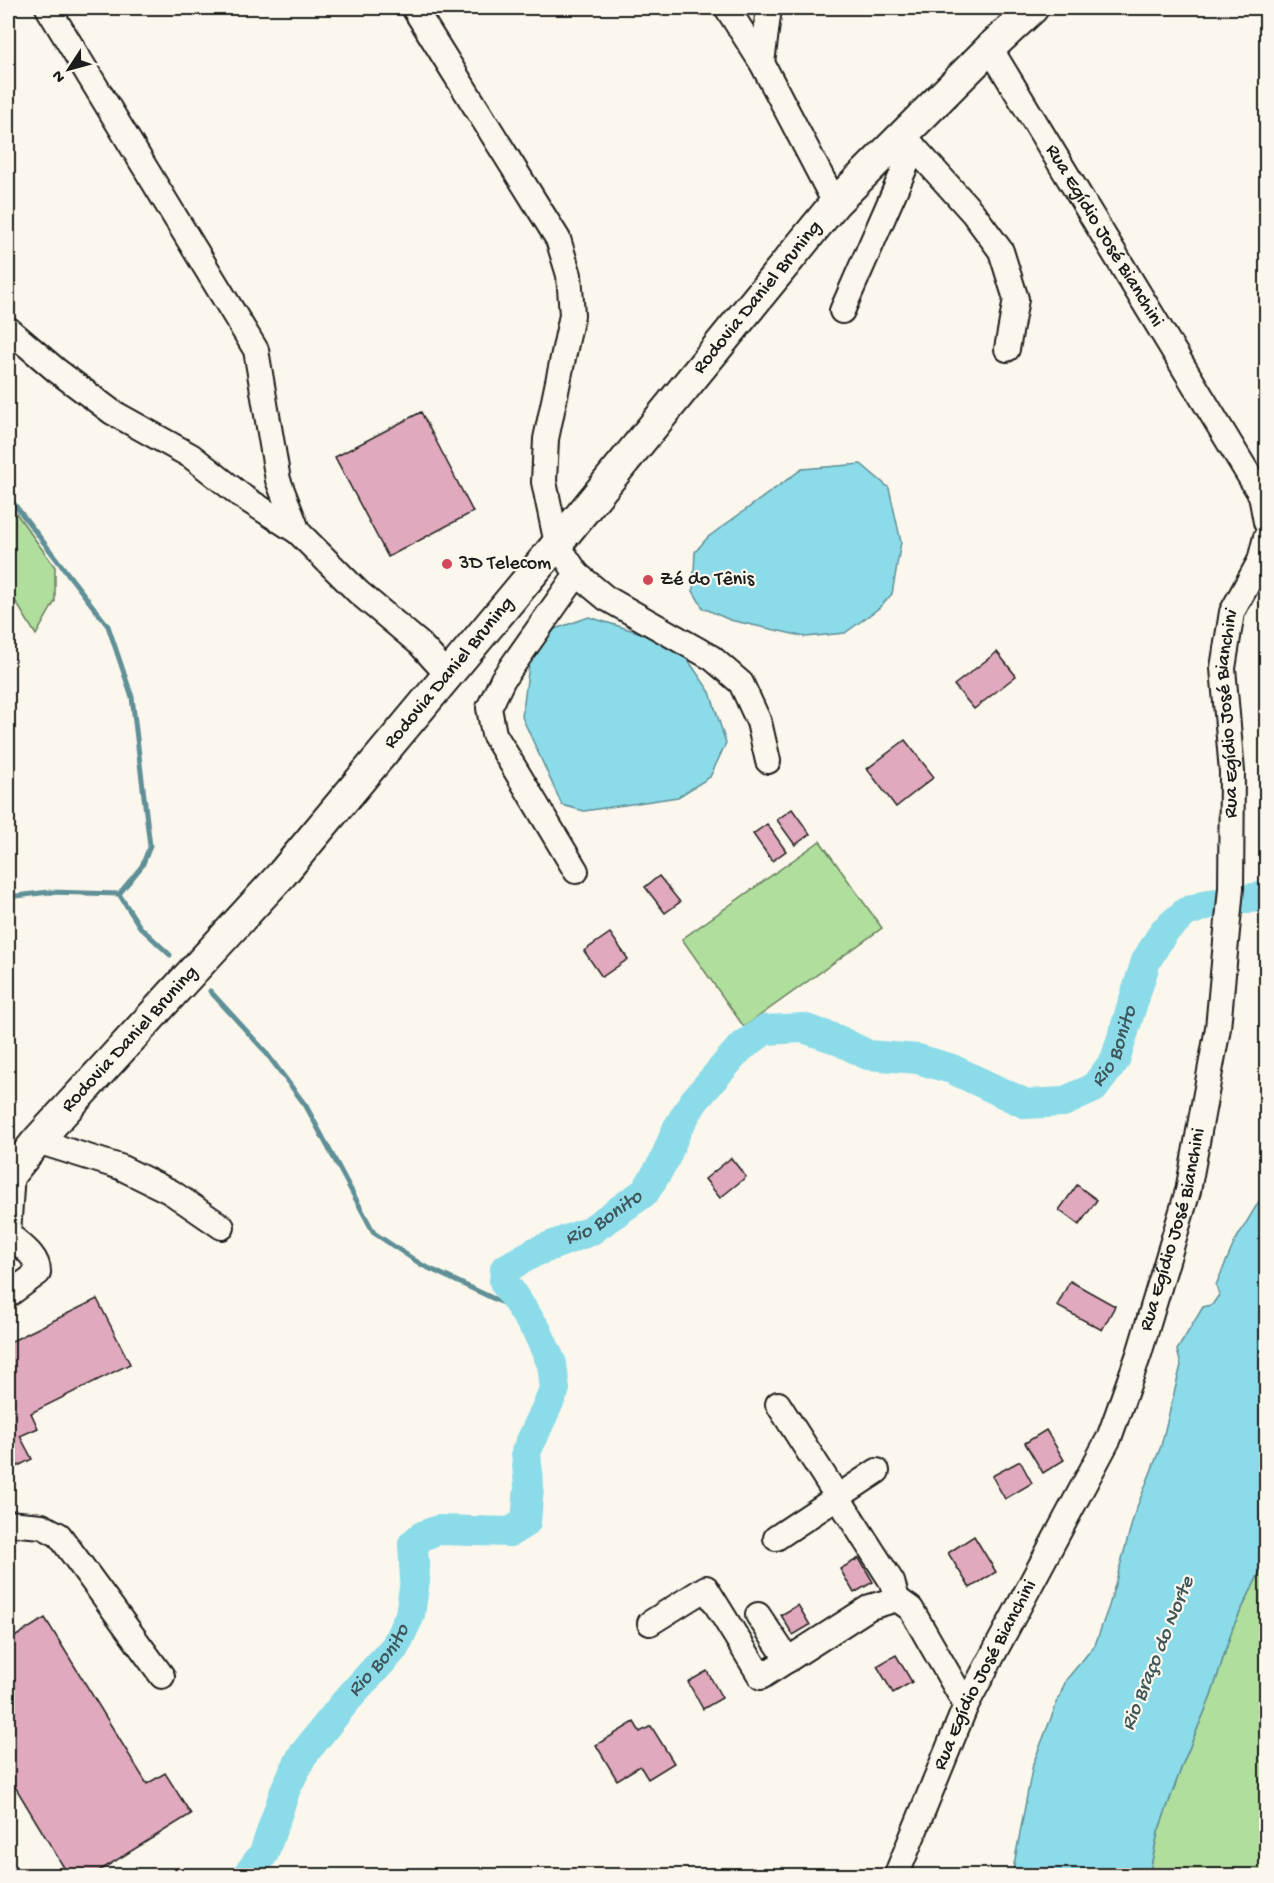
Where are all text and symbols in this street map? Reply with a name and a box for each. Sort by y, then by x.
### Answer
north arrow [39,39,99,99]
text: N [49,66,70,86]
street label: Rua Egídio José Bianchini [1040,141,1168,332]
street label: Rodovia Daniel Bruning [689,216,827,379]
place label: 3D Telecom [458,553,551,576]
marker: 3D Telecom [440,557,454,571]
place label: Zé do Tênis [660,569,755,592]
marker: Zé do Tênis [641,573,655,587]
street label: Rodovia Daniel Bruning [379,592,519,754]
street label: Rua Egídio José Bianchini [1211,604,1244,818]
street label: Rodovia Daniel Bruning [57,961,203,1118]
water label: Rio Bonito [1086,1002,1144,1093]
street label: Rua Egídio José Bianchini [1135,1126,1211,1334]
water label: Rio Bonito [562,1184,649,1252]
water label: Rio Braço do Norte [1117,1572,1202,1735]
street label: Rua Egídio José Bianchini [929,1576,1042,1774]
water label: Rio Bonito [343,1620,417,1703]

